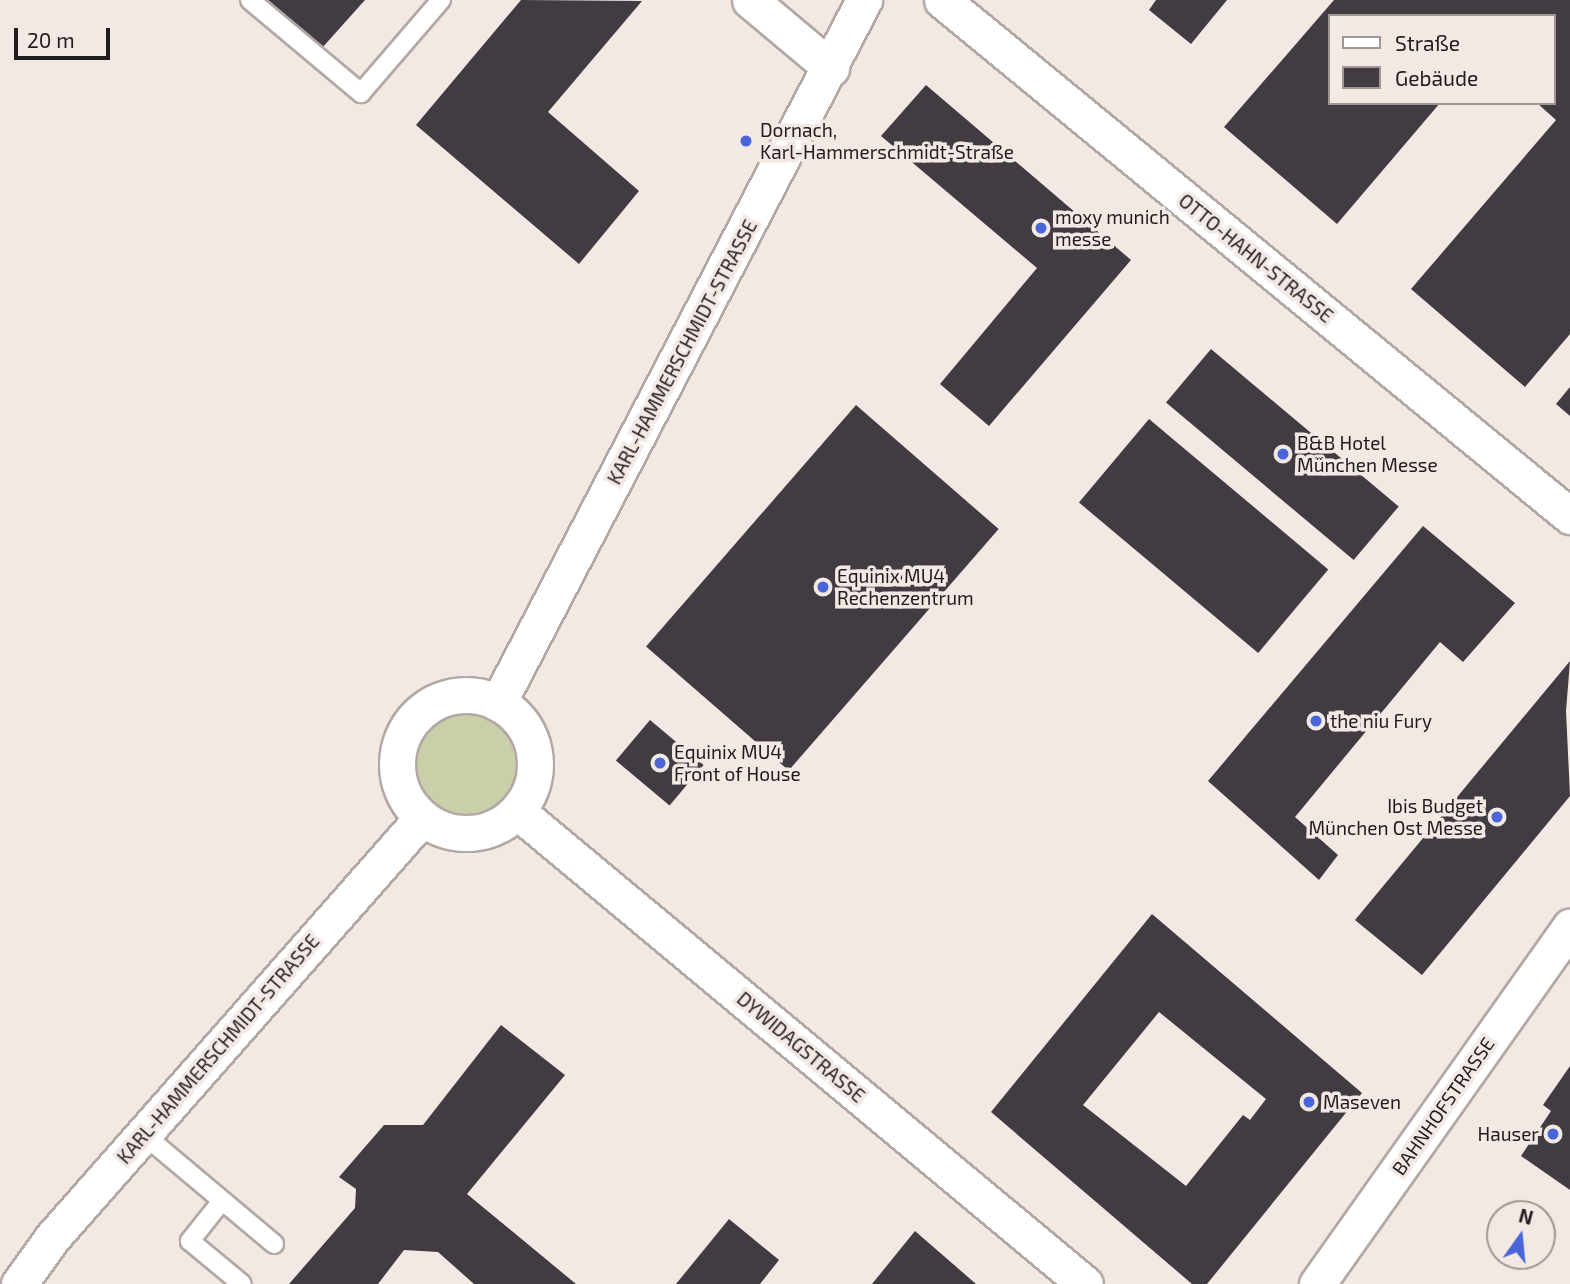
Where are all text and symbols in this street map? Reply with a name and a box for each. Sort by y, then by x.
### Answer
scale bar [18,14,114,58]
legend [1328,14,1556,105]
text: 20 m [27,27,75,52]
text: Straße [1395,30,1460,55]
text: Gebäude [1395,65,1478,90]
place label: Dornach, Karl-Hammerschmidt-Straße [760,119,1014,163]
marker: Dornach, Karl-Hammerschmidt-Straße [738,133,754,149]
street label: OTTO-HAHN-STRASSE [1174,189,1338,327]
place label: moxy munich messe [1055,206,1170,250]
street label: KARL-HAMMERSCHMIDT-STRASSE [602,216,762,488]
marker: moxy munich messe [1033,220,1049,236]
place label: B&B Hotel München Messe [1297,432,1438,476]
marker: B&B Hotel München Messe [1275,446,1291,462]
place label: Equinix MU4 Rechenzentrum [837,565,974,609]
marker: Equinix MU4 Rechenzentrum [815,579,831,595]
place label: the niu Fury [1330,710,1432,732]
marker: the niu Fury [1308,713,1324,729]
place label: Equinix MU4 Front of House [674,741,801,785]
marker: Equinix MU4 Front of House [652,755,668,771]
place label: Ibis Budget München Ost Messe [1308,795,1483,839]
marker: Ibis Budget München Ost Messe [1489,809,1505,825]
street label: KARL-HAMMERSCHMIDT-STRASSE [112,930,324,1168]
street label: DYWIDAGSTRASSE [733,987,869,1107]
street label: BAHNHOFSTRASSE [1387,1033,1499,1179]
place label: Maseven [1323,1091,1401,1113]
marker: Maseven [1301,1094,1317,1110]
place label: Hauser [1478,1123,1539,1145]
marker: Hauser [1545,1126,1561,1142]
north arrow [1486,1200,1556,1270]
text: N [1516,1203,1536,1229]

